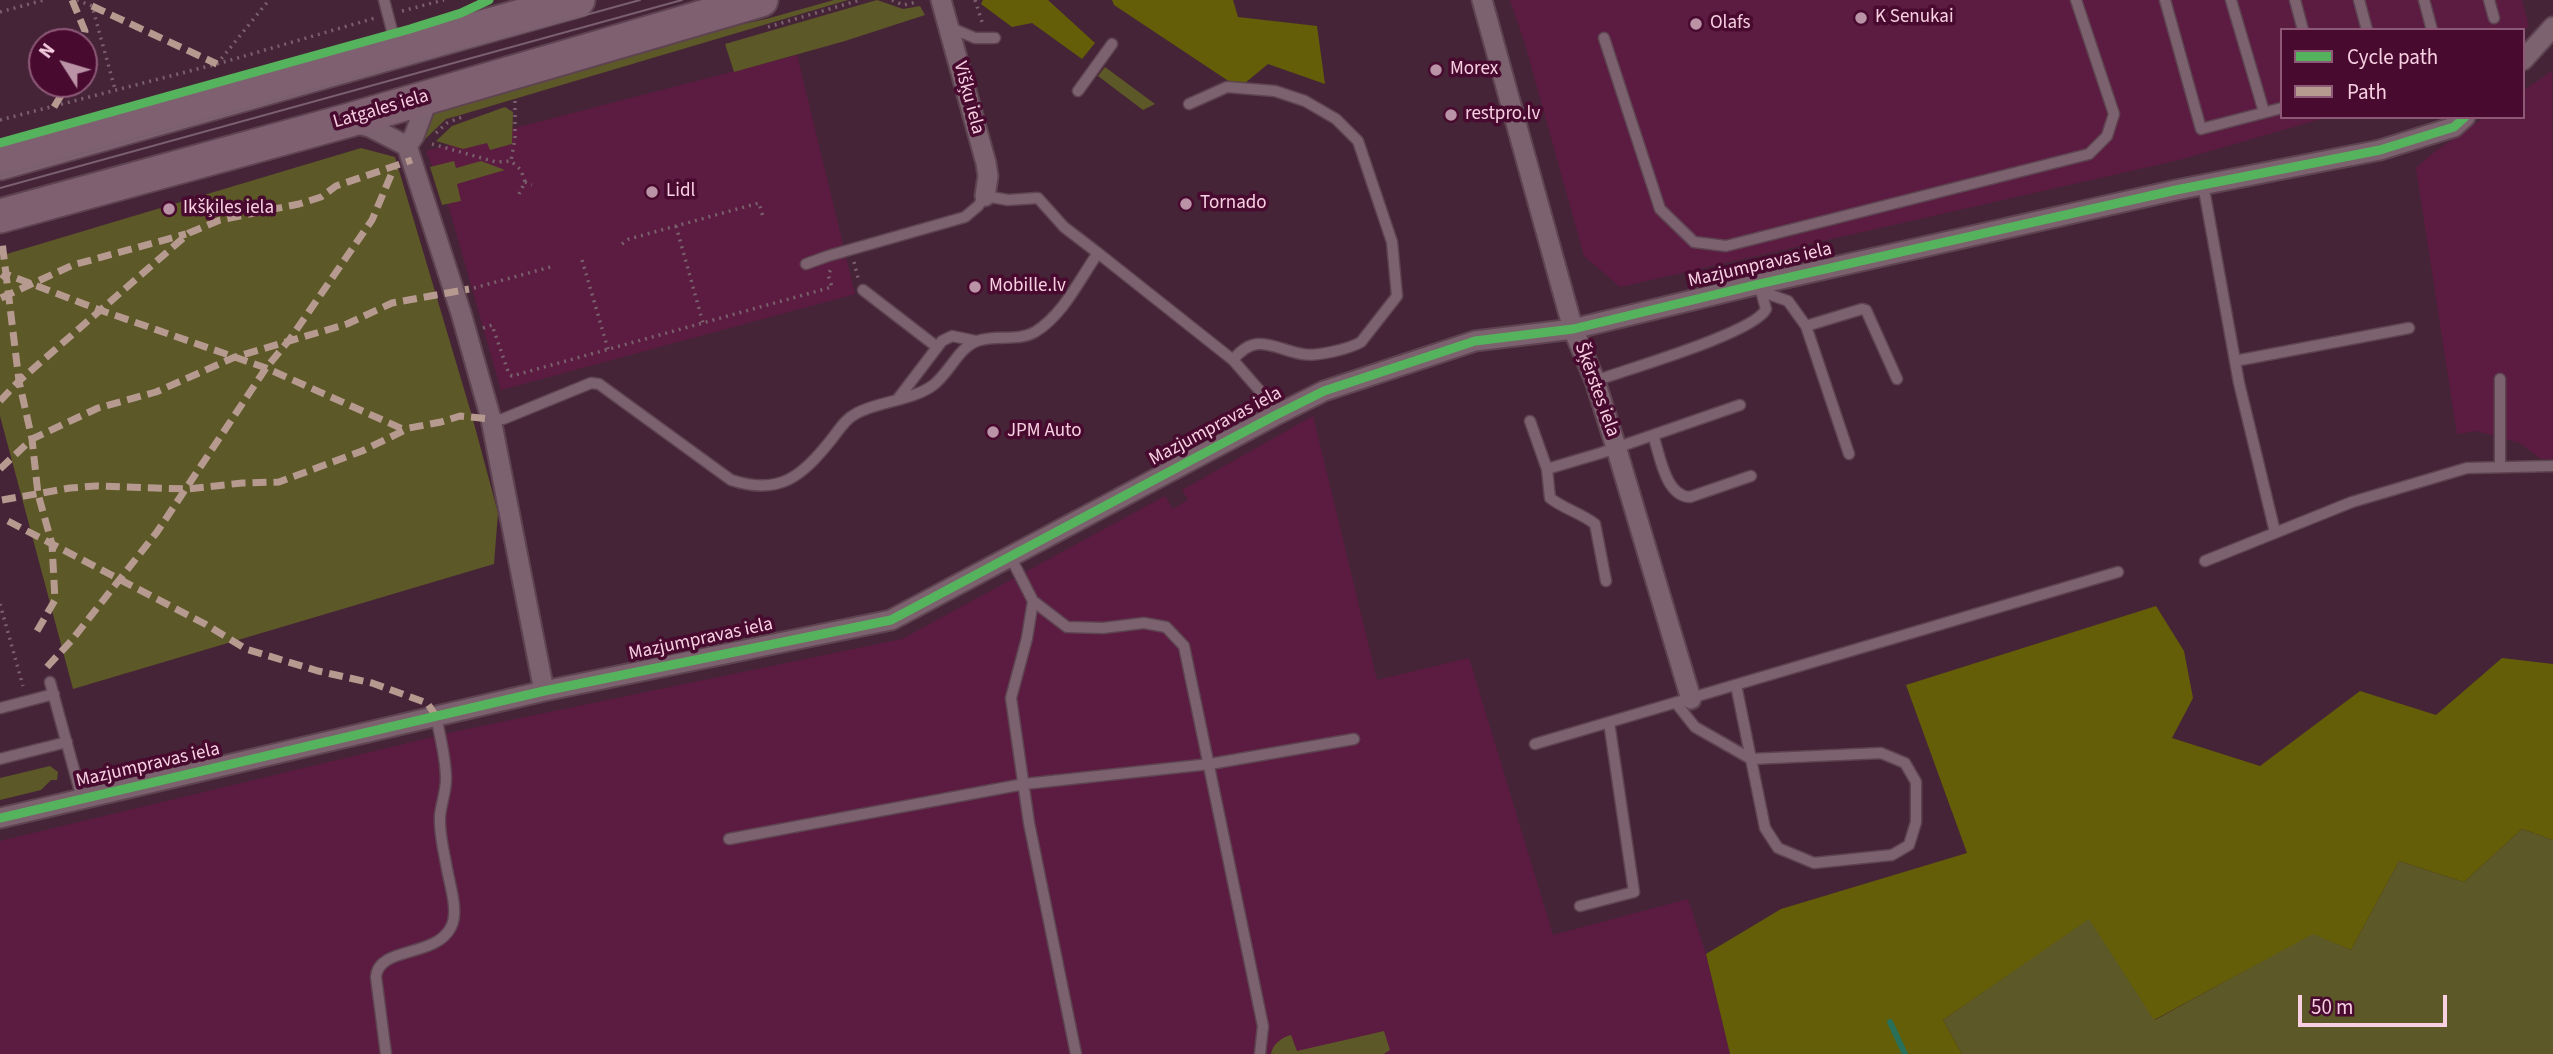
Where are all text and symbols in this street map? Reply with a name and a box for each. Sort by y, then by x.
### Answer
place label: K Senukai [1875,7,1954,29]
marker: K Senukai [1853,10,1869,26]
place label: Olafs [1710,13,1750,35]
marker: Olafs [1688,16,1704,32]
north arrow [28,28,98,98]
legend [2280,28,2525,119]
text: N [33,38,62,64]
text: Cycle path [2347,42,2438,72]
street label: Višķu iela [947,59,989,137]
place label: Morex [1450,59,1498,81]
marker: Morex [1428,62,1444,78]
text: Path [2347,77,2387,107]
street label: Latgales iela [331,86,431,134]
place label: restpro.lv [1465,104,1540,126]
marker: restpro.lv [1443,107,1459,123]
place label: Lidl [666,181,695,203]
marker: Lidl [644,184,660,200]
place label: Tornado [1200,193,1267,215]
marker: Tornado [1178,196,1194,212]
place label: Ikšķiles iela [183,198,274,220]
marker: Ikšķiles iela [161,201,177,217]
street label: Mazjumpravas iela [1686,238,1834,294]
place label: Mobille.lv [989,276,1066,298]
marker: Mobille.lv [967,279,983,295]
street label: Šķērstes iela [1568,340,1624,440]
street label: Mazjumpravas iela [1146,382,1286,472]
place label: JPM Auto [1007,421,1081,443]
marker: JPM Auto [985,424,1001,440]
street label: Mazjumpravas iela [627,614,775,666]
street label: Mazjumpravas iela [74,738,222,794]
scale bar [2301,981,2450,1025]
text: 50 m [2311,992,2353,1022]

